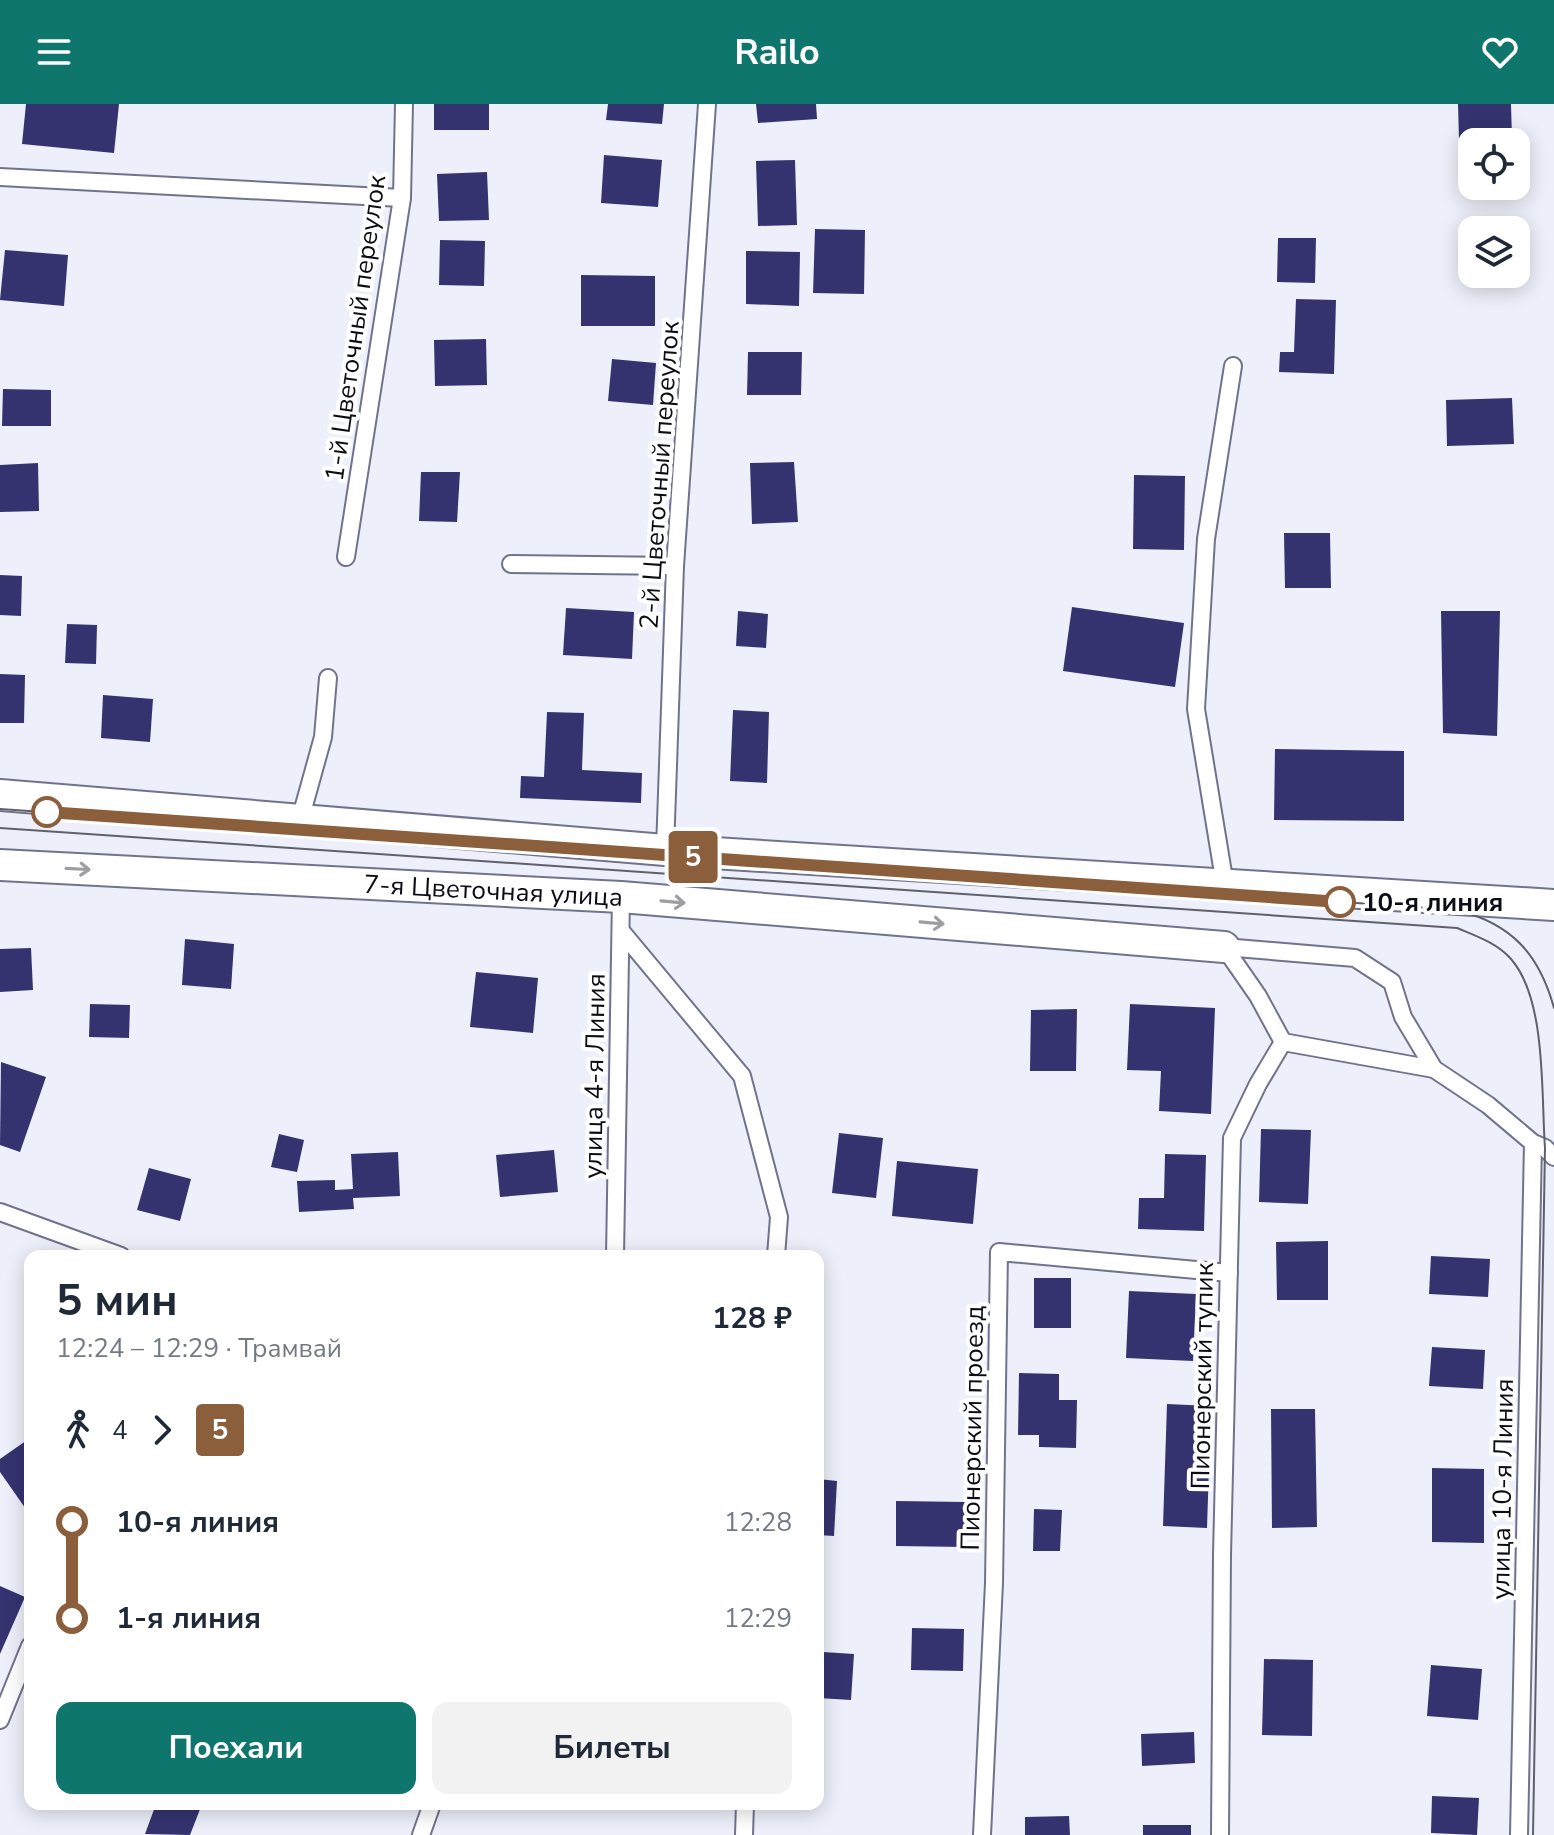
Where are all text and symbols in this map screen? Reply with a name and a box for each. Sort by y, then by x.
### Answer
text: Railo [734,28,820,77]
icon: menu [32,30,76,74]
icon: heart [1478,30,1522,74]
map controls [1458,128,1530,288]
button: locate [1458,128,1530,200]
street label: 1-й Цветочный переулок [317,172,394,483]
button: layers [1458,216,1530,288]
street label: 2-й Цветочный переулок [631,319,688,630]
unlabelled marker [32,797,62,827]
line badge: 5 [667,831,719,883]
text: 5 [685,838,701,876]
one-way arrow [64,861,91,876]
street label: 7-я Цветочная улица [363,867,624,915]
place label: 10-я линия [1362,885,1503,920]
marker: 10-я линия [1325,887,1355,917]
one-way arrow [659,894,686,909]
one-way arrow [918,916,945,931]
street label: улица 4-я Линия [575,973,614,1179]
street label: Пионерский тупик [1183,1262,1222,1490]
text: 5 мин [56,1271,178,1331]
text: 128 ₽ [712,1298,792,1339]
street label: Пионерский проезд [953,1305,992,1551]
text: 12:24 – 12:29 · Трамвай [56,1331,342,1366]
street label: улица 10-я Линия [1483,1378,1522,1600]
icon: walk [56,1408,100,1452]
icon: forward [140,1408,184,1452]
text: 5 [212,1411,228,1449]
text: 4 [112,1413,128,1448]
text: 10-я линия [116,1502,279,1543]
text: 12:28 [724,1505,792,1540]
text: 1-я линия [116,1598,261,1639]
text: 12:29 [724,1601,792,1636]
button: Поехали [56,1702,416,1794]
button: Билеты [432,1702,792,1794]

